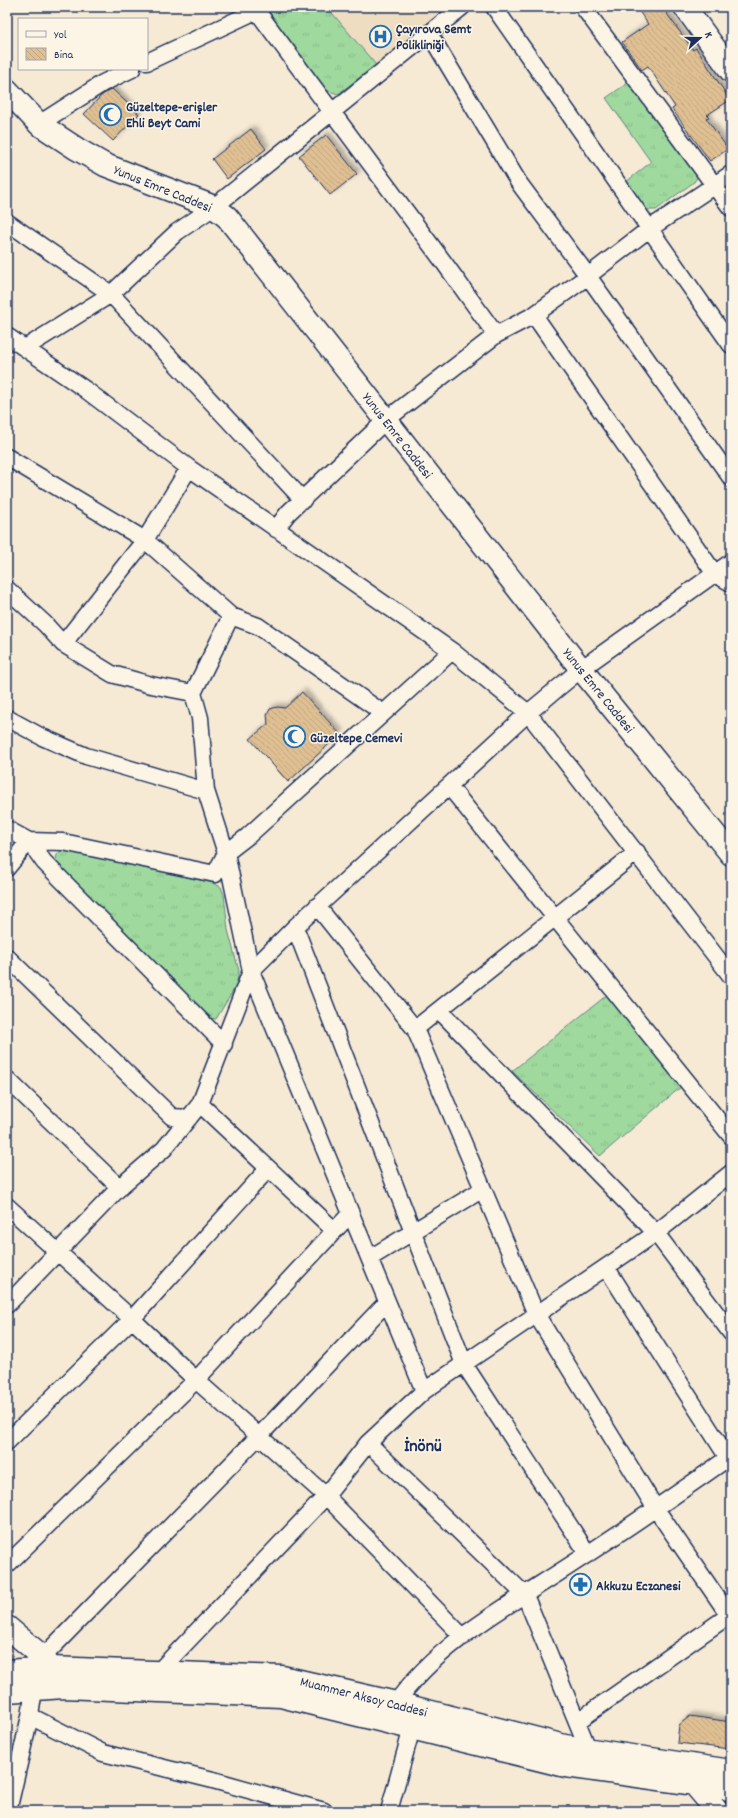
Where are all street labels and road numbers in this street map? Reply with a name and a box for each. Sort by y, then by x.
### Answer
street label: Yunus Emre Caddesi [110,161,215,219]
street label: Yunus Emre Caddesi [356,389,437,484]
street label: Yunus Emre Caddesi [557,644,638,739]
street label: Muammer Aksoy Caddesi [298,1672,430,1723]

